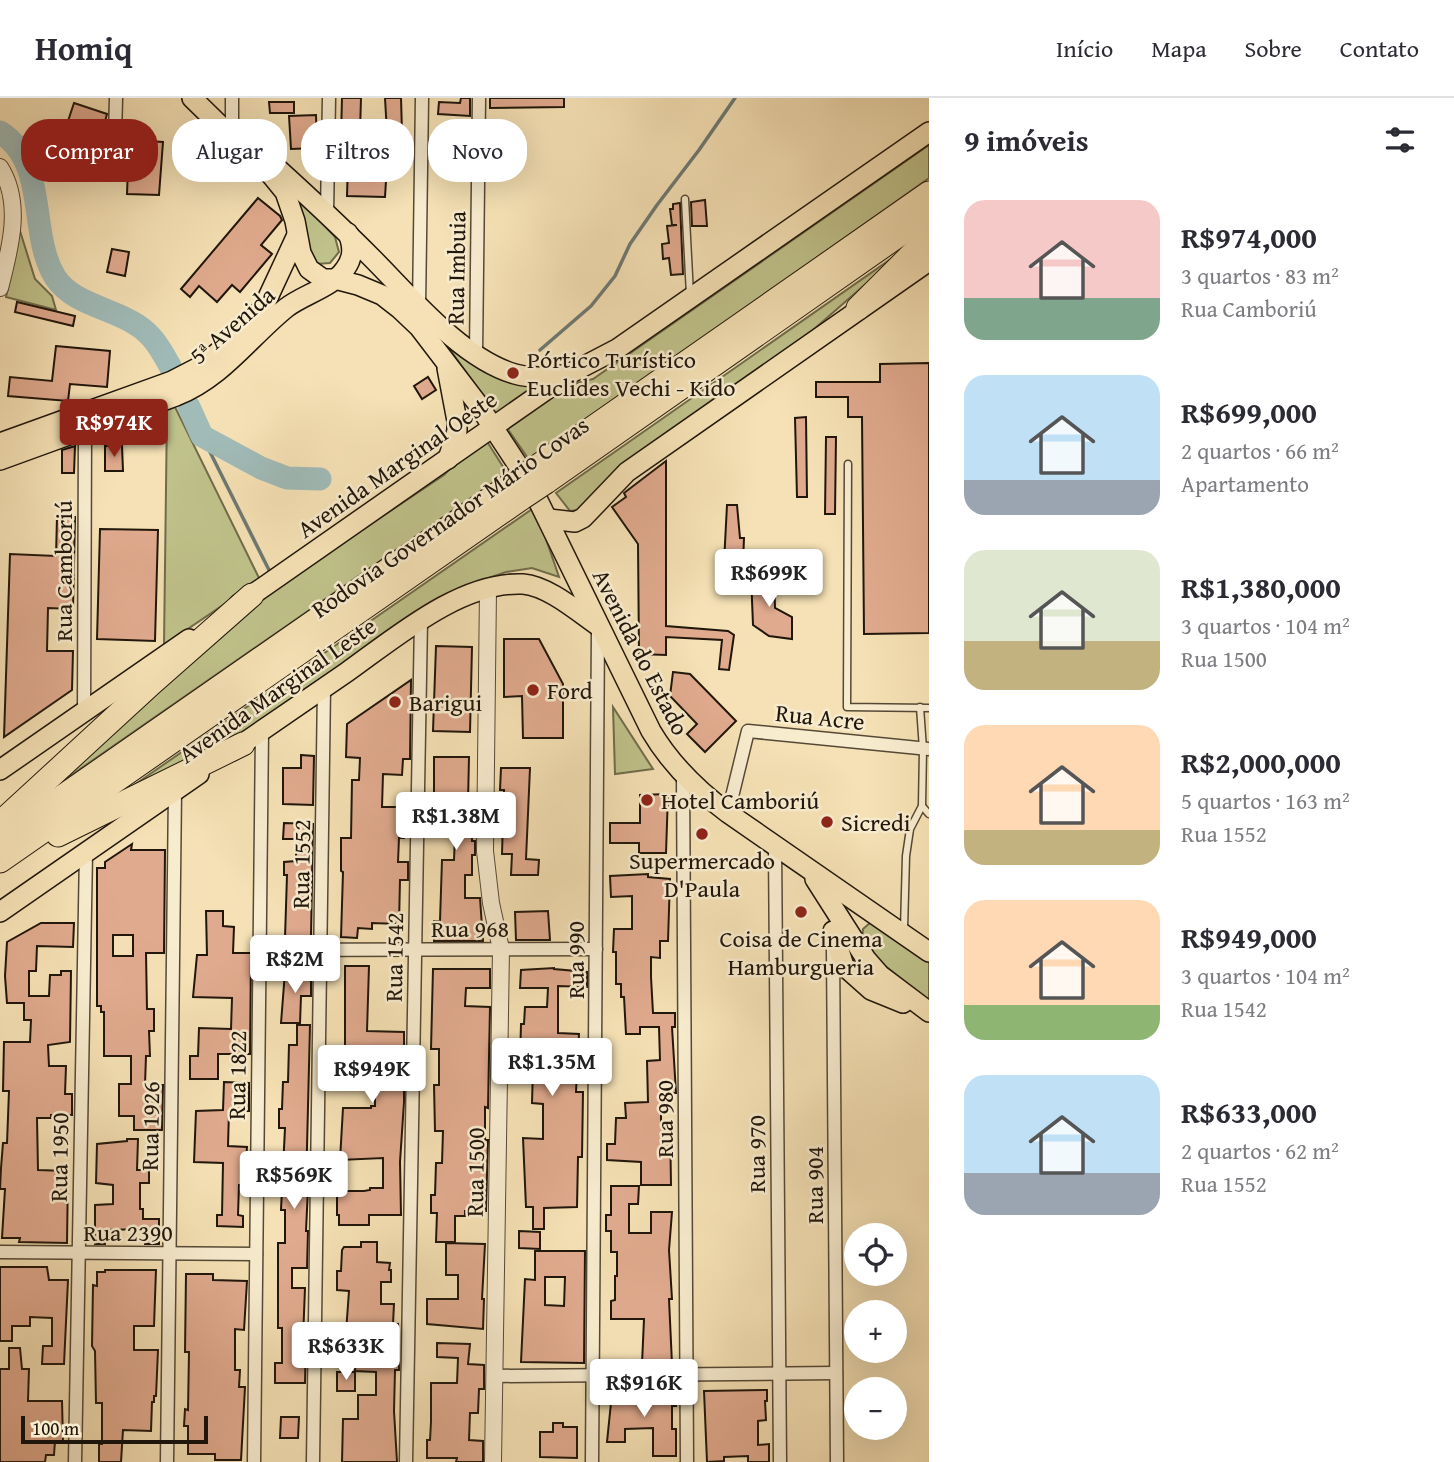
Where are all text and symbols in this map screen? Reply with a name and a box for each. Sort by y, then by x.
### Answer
text: Homiq [35,24,132,72]
text: Início [1056,31,1113,66]
text: Mapa [1151,31,1207,66]
text: Sobre [1245,31,1302,66]
text: Contato [1340,31,1419,66]
text: 9 imóveis [964,118,1089,162]
chip: Comprar [21,119,158,182]
chip: Alugar [172,119,287,182]
chip: Filtros [301,119,414,182]
chip: Novo [428,119,527,182]
icon: filters [1381,121,1419,159]
street label: Rua Imbuia [438,210,475,325]
text: R$974,000 [1181,215,1317,259]
icon: home [1020,228,1104,312]
text: 3 quartos · 83 m² [1181,259,1339,292]
street label: 5ª Avenida [181,277,283,372]
text: Rua Camboriú [1181,292,1317,325]
place label: Pórtico Turístico Euclides Vechi - Kido [527,342,736,405]
marker: Pórtico Turístico Euclides Vechi - Kido [505,365,521,381]
street label: Avenida Marginal Oeste [290,382,504,546]
text: R$699,000 [1181,390,1317,434]
pin: R$974K [57,400,171,459]
icon: home [1020,403,1104,487]
text: R$974K [76,405,152,438]
street label: Rodovia Governador Mário Covas [304,408,596,626]
text: 2 quartos · 66 m² [1181,434,1339,467]
text: Apartamento [1181,467,1309,500]
street label: Rua Camboriú [46,500,81,642]
pin: R$699K [712,550,826,609]
text: R$699K [731,555,807,588]
street label: Avenida do Estado [584,563,698,741]
text: R$1,380,000 [1181,565,1341,609]
icon: home [1020,578,1104,662]
street label: Avenida Marginal Leste [171,608,383,772]
text: 3 quartos · 104 m² [1181,609,1350,642]
text: Rua 1500 [1181,642,1267,675]
place label: Ford [547,673,593,708]
marker: Ford [525,682,541,698]
place label: Barigui [409,685,483,720]
marker: Barigui [387,694,403,710]
street label: Rua Acre [774,695,866,739]
text: R$2,000,000 [1181,740,1341,784]
icon: home [1020,753,1104,837]
place label: Hotel Camboriú [661,783,819,818]
text: 5 quartos · 163 m² [1181,784,1350,817]
pin: R$1.38M [391,792,521,852]
marker: Hotel Camboriú [639,792,655,808]
text: R$1.38M [412,798,500,831]
place label: Sicredi [841,805,911,840]
marker: Sicredi [819,814,835,830]
text: Rua 1552 [1181,817,1267,850]
street label: Rua 1552 [283,819,319,909]
marker: Supermercado D'Paula [694,826,710,842]
place label: Supermercado D'Paula [629,843,775,906]
marker: Coisa de Cinema Hamburgueria [793,904,809,920]
street label: Rua 968 [431,911,509,946]
street label: Rua 1542 [376,912,412,1002]
text: R$949,000 [1181,915,1317,959]
street label: Rua 990 [558,921,593,999]
place label: Coisa de Cinema Hamburgueria [719,921,883,984]
icon: home [1020,928,1104,1012]
pin: R$2M [254,936,336,995]
text: R$2M [266,941,324,974]
text: 3 quartos · 104 m² [1181,959,1350,992]
text: Rua 1542 [1181,992,1267,1025]
street label: Rua 1822 [219,1030,255,1120]
pin: R$1.35M [487,1038,617,1098]
text: R$1.35M [508,1044,596,1077]
pin: R$949K [315,1046,429,1105]
text: R$949K [334,1051,410,1084]
street label: Rua 980 [647,1080,682,1158]
street label: Rua 1926 [132,1081,168,1171]
text: R$633,000 [1181,1090,1317,1134]
icon: home [1020,1103,1104,1187]
street label: Rua 1950 [41,1112,77,1202]
street label: Rua 970 [739,1115,774,1193]
street label: Rua 1500 [457,1127,493,1217]
text: 2 quartos · 62 m² [1181,1134,1339,1167]
street label: Rua 904 [797,1146,832,1224]
pin: R$569K [237,1152,351,1211]
text: R$569K [256,1157,332,1190]
text: Rua 1552 [1181,1167,1267,1200]
street label: Rua 2390 [83,1215,173,1250]
map controls [844,1223,907,1440]
button: locate [844,1223,907,1286]
button: + [844,1300,907,1363]
pin: R$633K [289,1322,403,1382]
text: R$633K [308,1328,384,1361]
pin: R$916K [587,1360,701,1419]
text: R$916K [606,1365,682,1398]
button: − [844,1377,907,1440]
scale bar [21,1413,208,1445]
text: 100 m [32,1414,79,1442]

